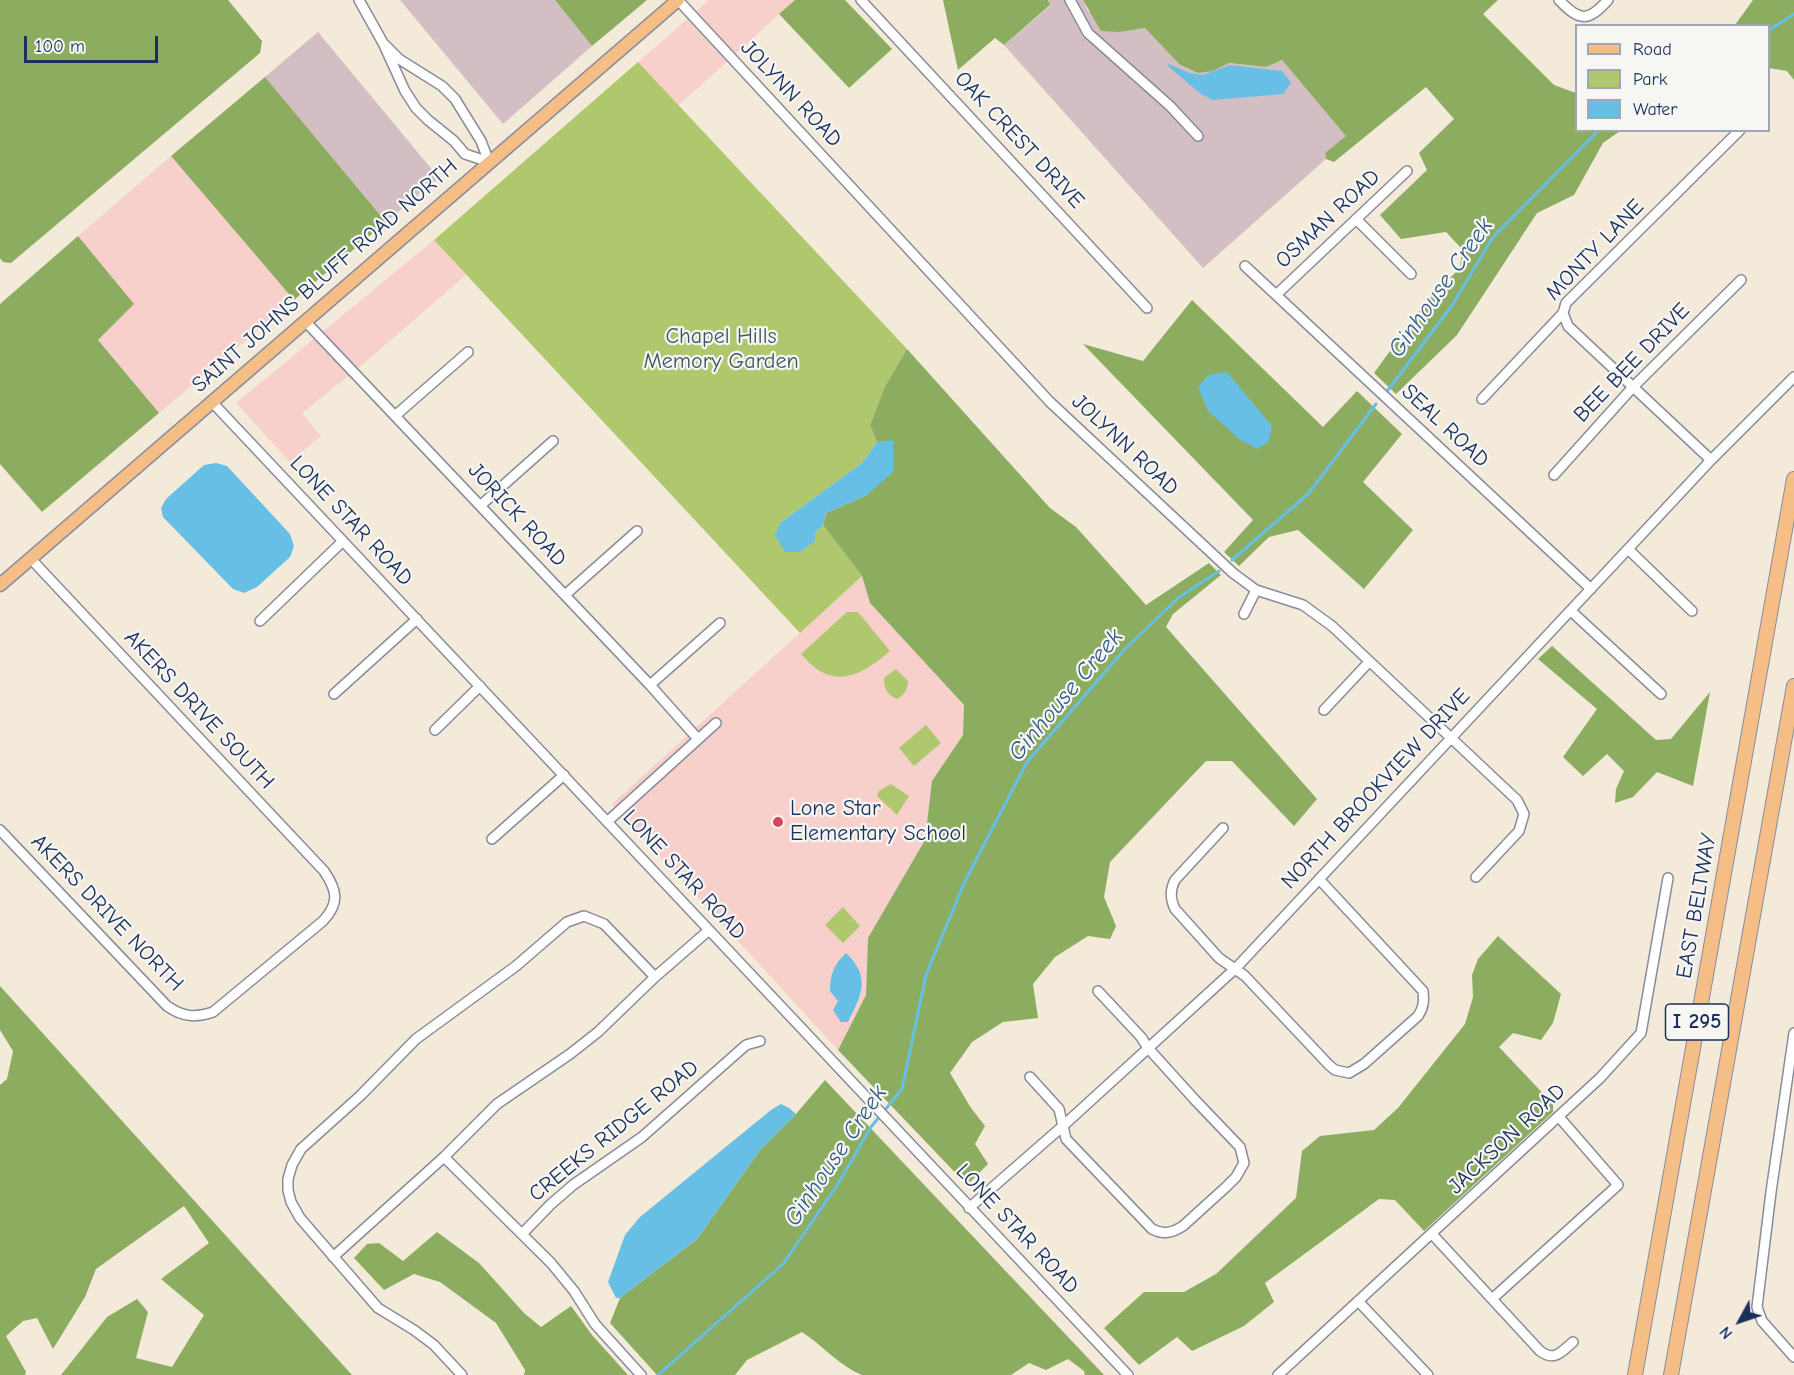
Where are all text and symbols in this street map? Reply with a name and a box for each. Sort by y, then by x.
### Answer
scale bar [27,24,160,62]
legend [1575,24,1770,132]
street label: JOLYNN ROAD [735,35,847,153]
text: 100 m [35,36,85,57]
text: Road [1633,39,1672,60]
street label: OAK CREST DRIVE [949,66,1089,214]
text: Park [1633,69,1667,90]
text: Water [1633,99,1677,120]
street label: SAINT JOHNS BLUFF ROAD NORTH [187,153,463,399]
street label: OSMAN ROAD [1270,164,1386,274]
street label: MONTY LANE [1540,194,1650,306]
water label: Ginhouse Creek [1382,213,1500,363]
street label: BEE BEE DRIVE [1568,298,1696,428]
park label: Chapel Hills Memory Garden [643,324,799,376]
street label: SEAL ROAD [1396,379,1494,473]
street label: JOLYNN ROAD [1066,389,1184,501]
street label: LONE STAR ROAD [284,450,418,592]
street label: JORICK ROAD [462,458,572,572]
water label: Ginhouse Creek [1002,623,1130,767]
street label: AKERS DRIVE SOUTH [118,625,280,795]
street label: NORTH BROOKVIEW DRIVE [1276,683,1476,895]
place label: Lone Star Elementary School [790,796,966,848]
street label: LONE STAR ROAD [617,804,751,946]
marker: Lone Star Elementary School [771,815,785,829]
street label: AKERS DRIVE NORTH [25,829,189,997]
street label: EAST BELTWAY [1671,831,1723,981]
road number: I 295 [1666,1004,1728,1040]
street label: CREEKS RIDGE ROAD [524,1054,704,1208]
street label: JACKSON ROAD [1443,1078,1571,1200]
water label: Ginhouse Creek [778,1080,894,1232]
street label: LONE STAR ROAD [950,1158,1084,1300]
north arrow [1710,1291,1770,1351]
text: N [1716,1323,1736,1342]

